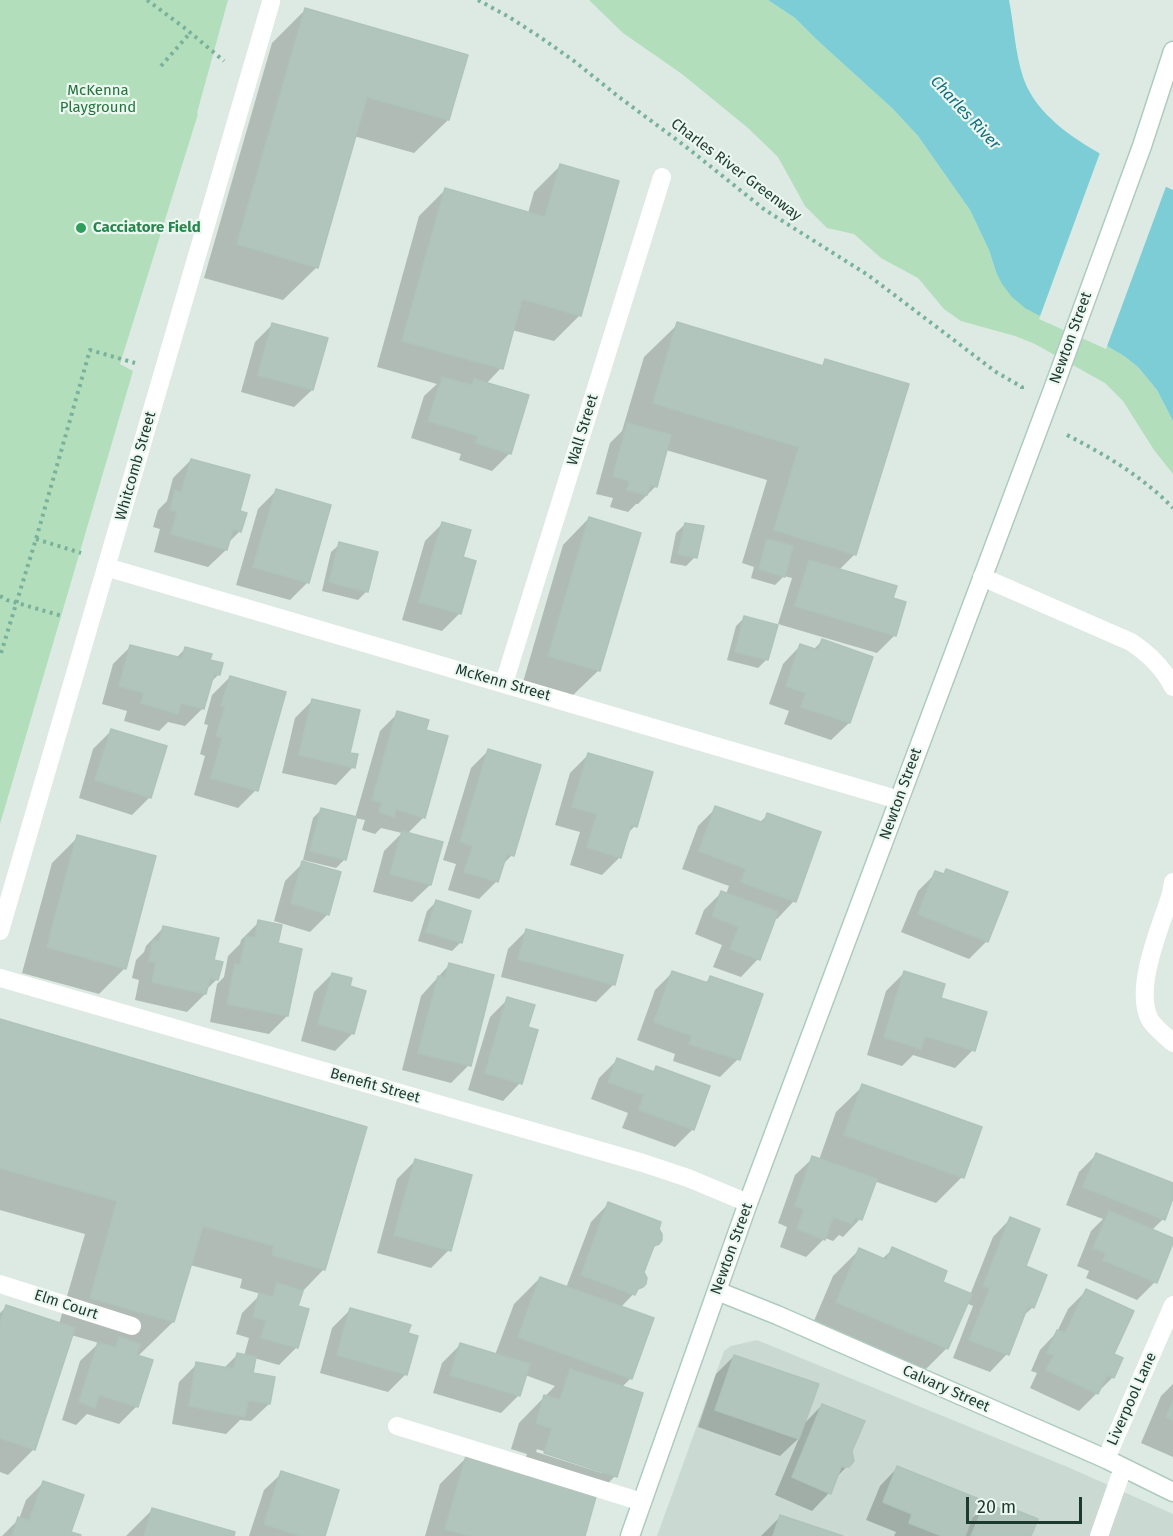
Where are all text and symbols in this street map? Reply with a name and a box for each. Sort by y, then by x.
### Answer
water label: Charles River [926,72,1004,154]
park label: McKenna Playground [60,82,136,117]
street label: Charles River Greenway [667,115,805,225]
place label: Cacciatore Field [93,219,201,237]
marker: Cacciatore Field [74,221,88,235]
street label: Newton Street [1046,290,1096,386]
street label: Wall Street [564,392,602,468]
street label: Whitcomb Street [112,409,160,523]
street label: McKenn Street [453,661,553,705]
street label: Newton Street [876,746,926,842]
street label: Benefit Street [328,1065,422,1107]
street label: Newton Street [707,1201,757,1297]
street label: Elm Court [32,1286,100,1324]
street label: Liverpool Lane [1103,1350,1161,1448]
street label: Calvary Street [900,1362,992,1416]
scale bar [969,1485,1084,1523]
text: 20 m [977,1496,1016,1518]

